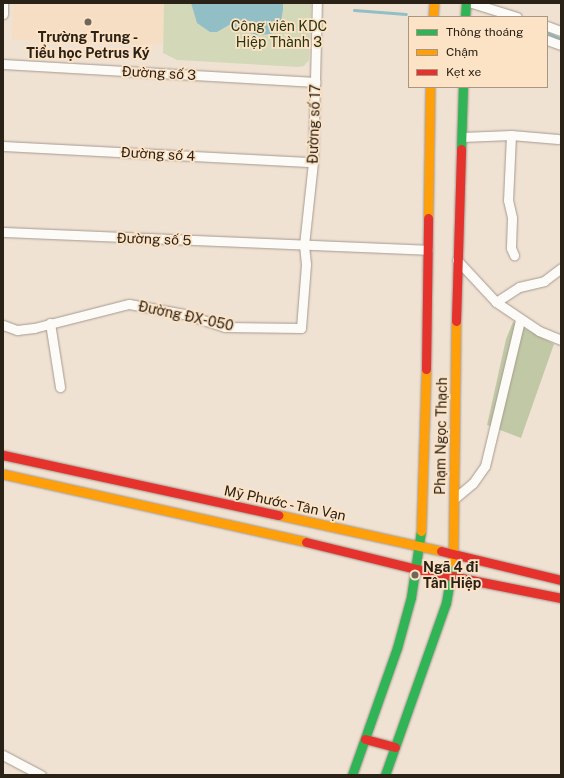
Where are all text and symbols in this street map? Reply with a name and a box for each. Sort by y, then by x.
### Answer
legend [408,16,548,88]
marker: Trường Trung - Tiểu học Petrus Ký [83,17,93,27]
park label: Công viên KDC Hiệp Thành 3 [231,18,327,50]
text: Thông thoáng [446,25,523,39]
place label: Trường Trung - Tiểu học Petrus Ký [26,29,150,62]
text: Chậm [446,45,478,59]
street label: Đường số 3 [121,63,197,83]
text: Kẹt xe [446,65,481,79]
street label: Đường số 17 [304,84,324,164]
street label: Đường số 4 [120,144,196,164]
street label: Đường số 5 [116,229,192,249]
street label: Đường ĐX-050 [137,298,235,334]
street label: Phạm Ngọc Thạch [432,377,450,495]
street label: Mỹ Phước - Tân Vạn [220,481,350,525]
place label: Ngã 4 đi Tân Hiệp [423,559,481,592]
marker: Ngã 4 đi Tân Hiệp [410,570,420,580]

